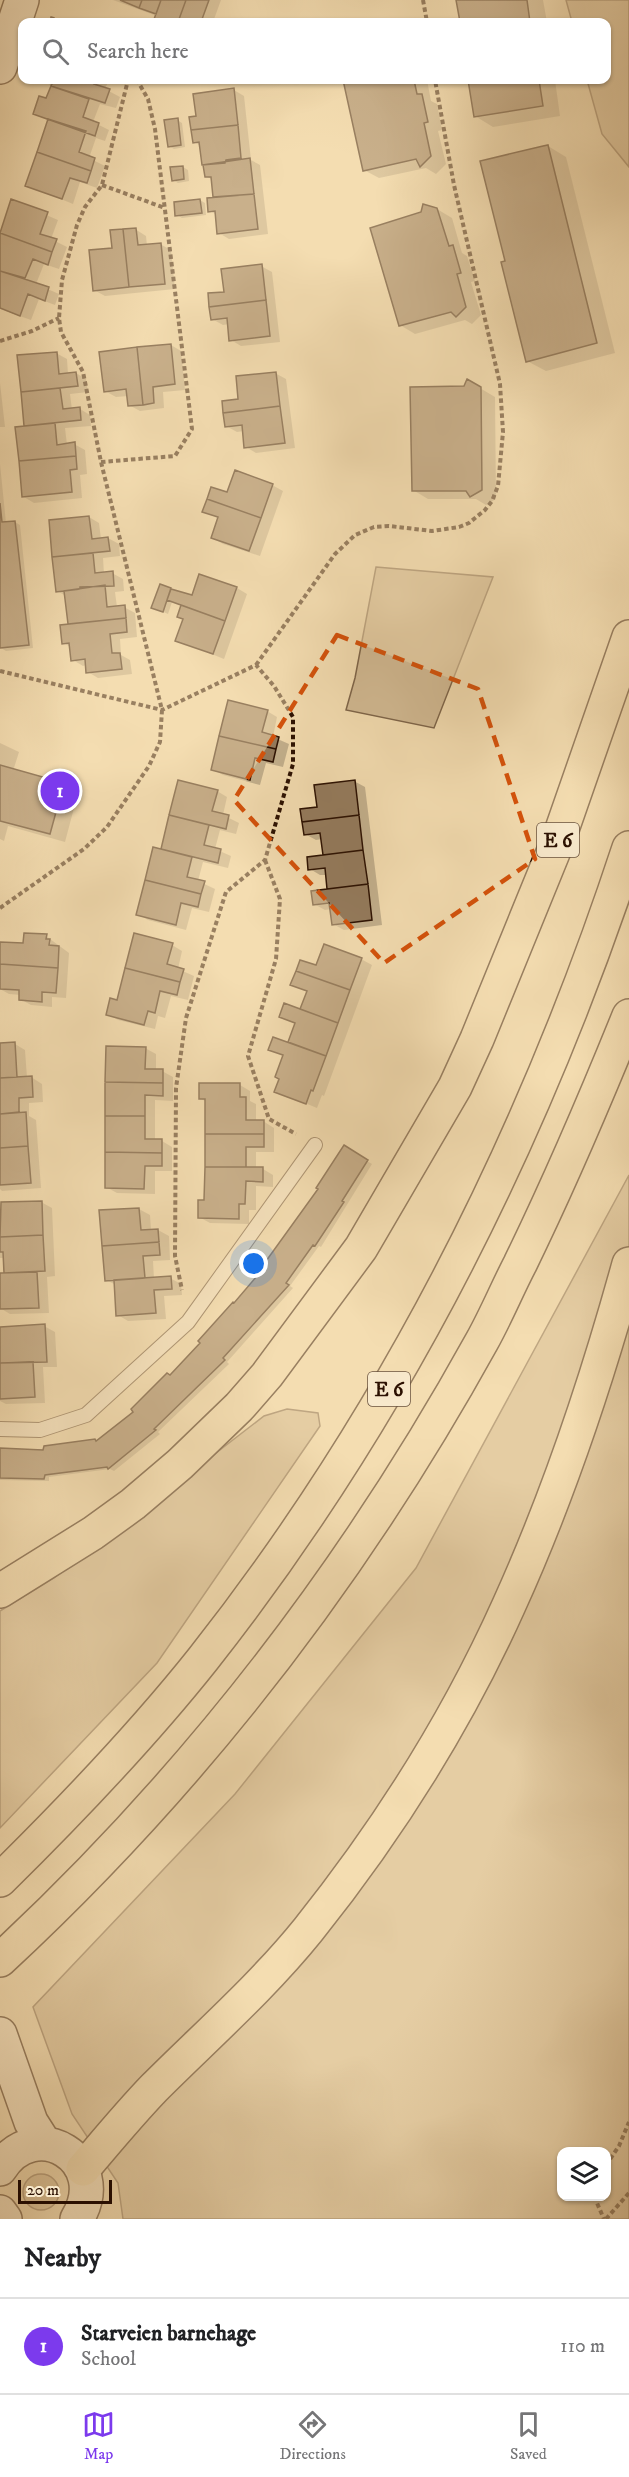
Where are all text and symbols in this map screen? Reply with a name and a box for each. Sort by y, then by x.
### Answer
search box [18,18,611,84]
icon: search [39,35,72,68]
text: Search here [87,38,189,65]
pin: 1 [40,768,80,814]
road number: E 6 [537,823,579,857]
your location [239,1249,268,1278]
road number: E 6 [368,1372,410,1406]
map controls [557,2147,611,2201]
button: layers [557,2147,611,2201]
scale bar [18,2177,112,2204]
text: 20 m [27,2180,59,2200]
text: Nearby [24,2242,101,2275]
text: Starveien barnehage [81,2320,256,2347]
text: 1 [40,2334,47,2359]
text: 110 m [560,2334,605,2359]
text: School [81,2347,136,2372]
tab: Map [82,2408,115,2464]
tab: Directions [279,2408,346,2464]
tab: Saved [510,2408,547,2464]

